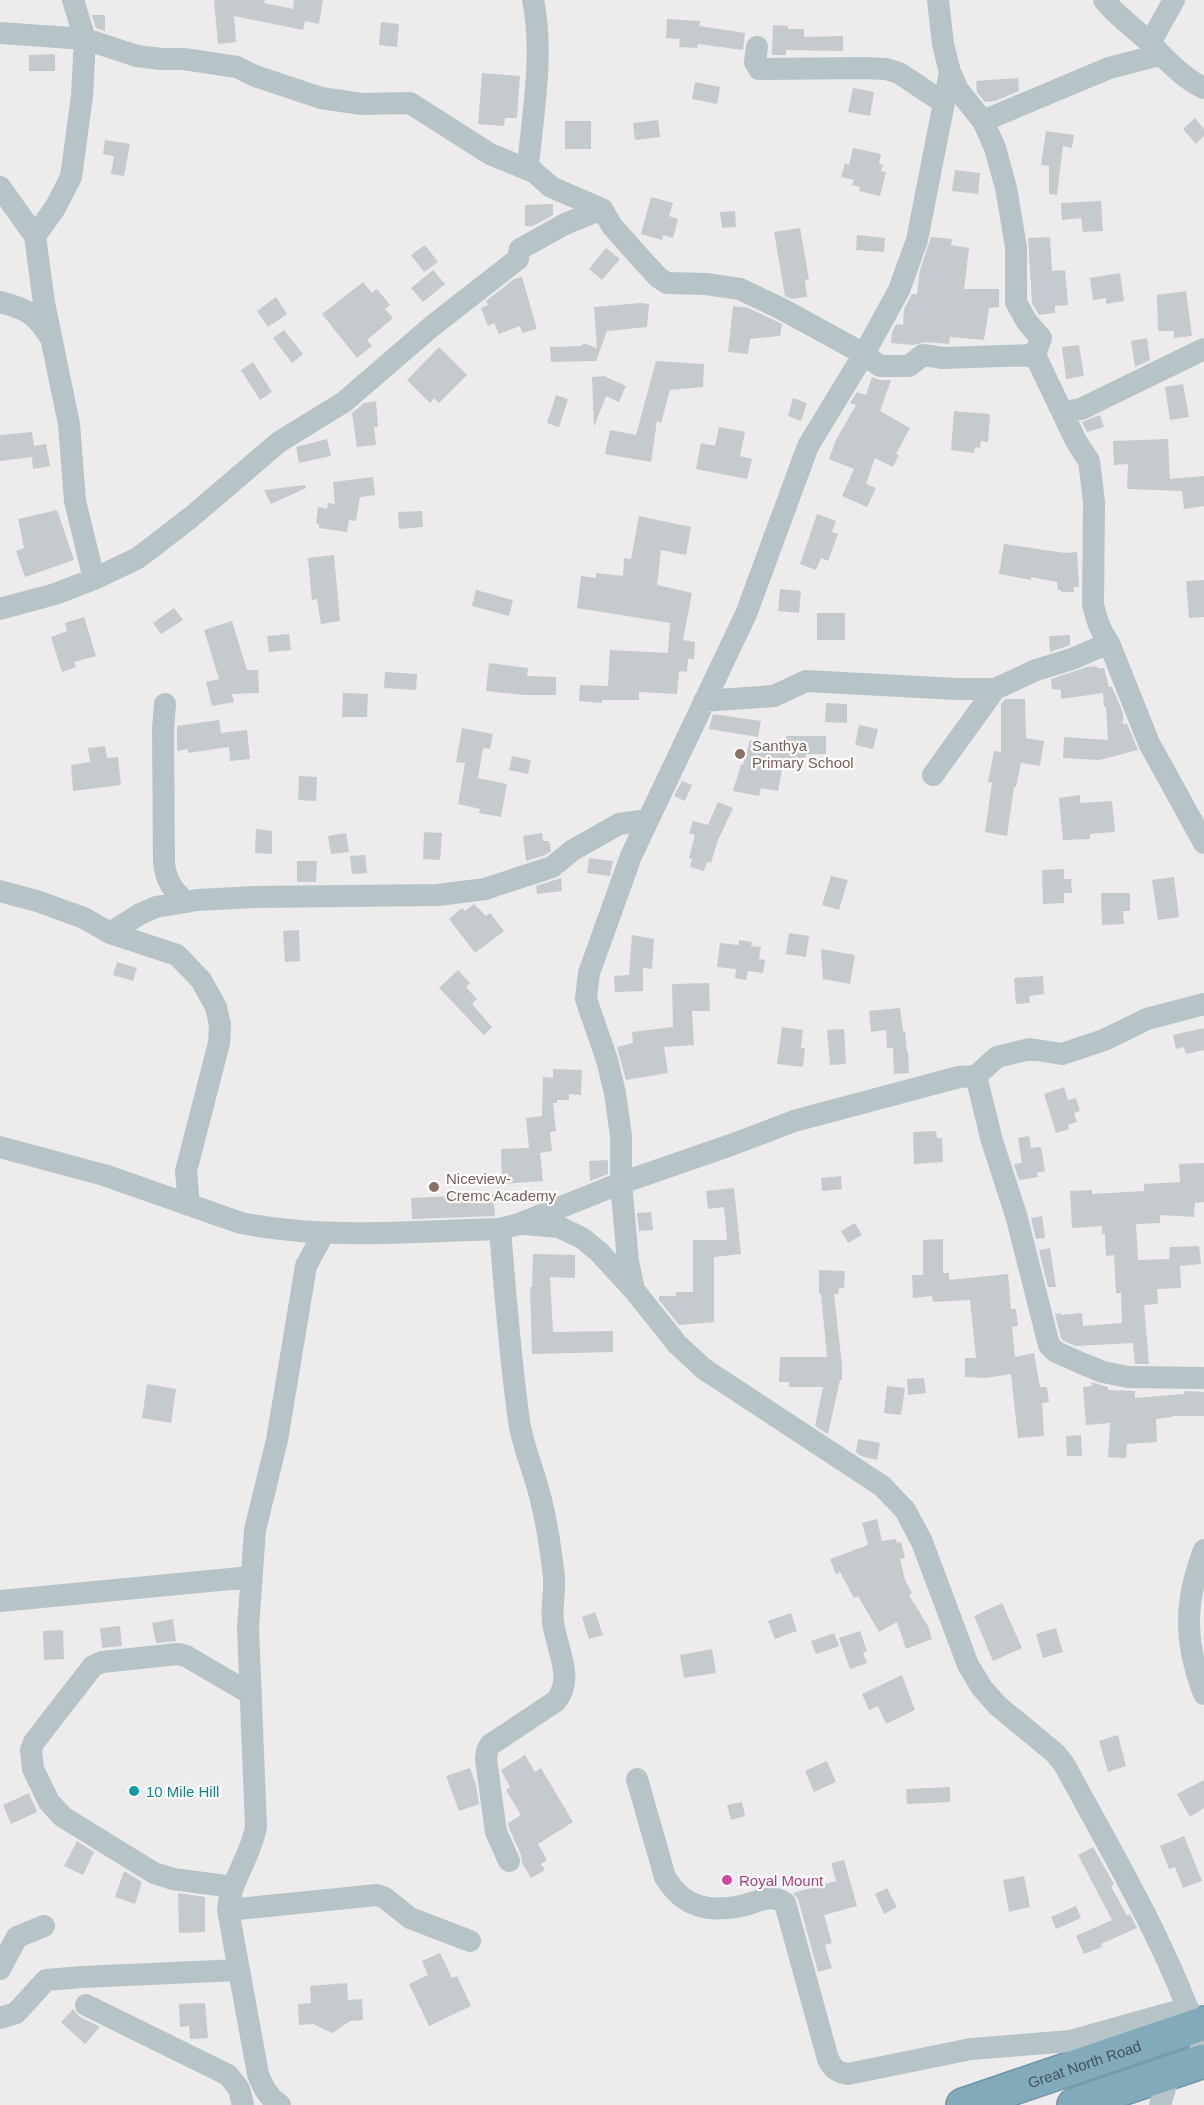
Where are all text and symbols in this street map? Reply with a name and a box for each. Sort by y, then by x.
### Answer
place label: Santhya Primary School [752,737,854,771]
marker: Santhya Primary School [733,747,747,761]
place label: Niceview- Cremc Academy [446,1170,557,1204]
marker: Niceview- Cremc Academy [427,1180,441,1194]
place label: 10 Mile Hill [146,1783,219,1800]
marker: 10 Mile Hill [127,1784,141,1798]
place label: Royal Mount [739,1872,824,1889]
marker: Royal Mount [720,1873,734,1887]
street label: Great North Road [1025,2037,1143,2091]

